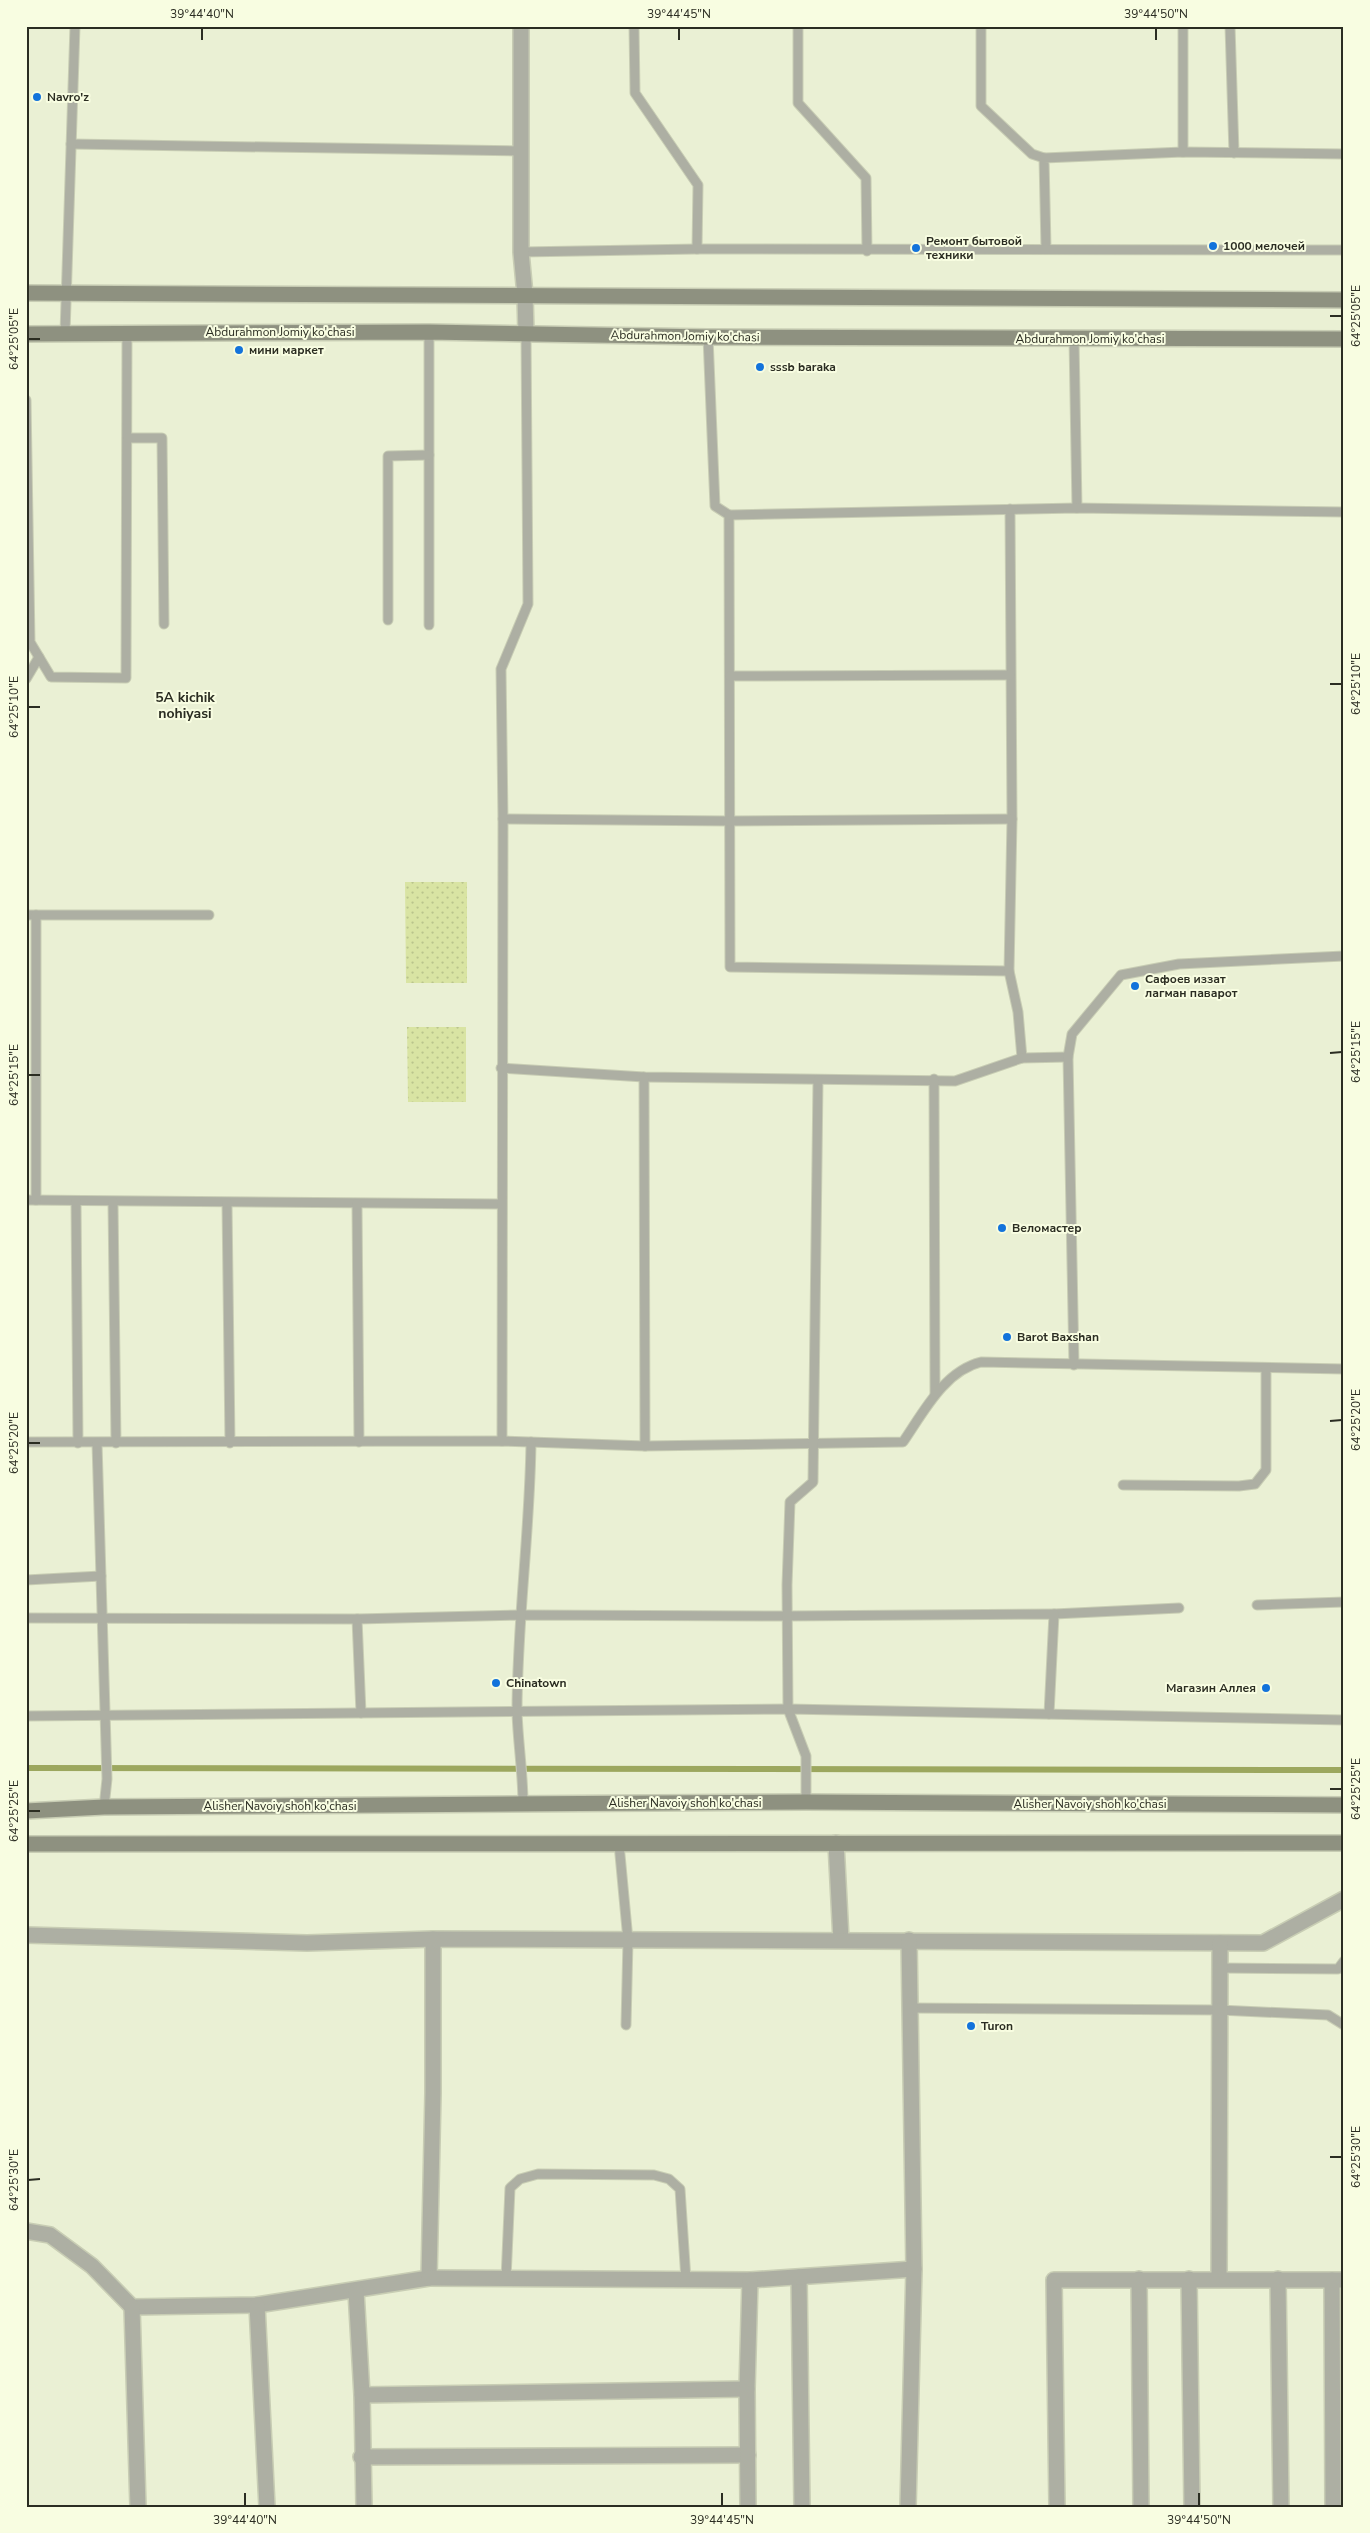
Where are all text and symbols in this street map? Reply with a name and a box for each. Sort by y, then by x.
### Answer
text: 39°44'40"N [170,6,234,22]
text: 39°44'45"N [647,6,711,22]
text: 39°44'50"N [1124,6,1188,22]
place label: Navro'z [47,89,89,105]
marker: Navro'z [31,91,43,103]
place label: Ремонт бытовой техники [926,233,1022,263]
place label: 1000 мелочей [1223,238,1305,254]
marker: 1000 мелочей [1207,240,1219,252]
marker: Ремонт бытовой техники [910,242,922,254]
text: 64°25'05"E [1348,285,1364,347]
text: 64°25'05"E [6,308,22,370]
street label: Abdurahmon Jomiy ko'chasi [205,324,355,340]
street label: Abdurahmon Jomiy ko'chasi [610,327,760,345]
street label: Abdurahmon Jomiy ko'chasi [1015,331,1165,347]
place label: мини маркет [249,342,324,358]
marker: мини маркет [233,344,245,356]
place label: sssb baraka [770,359,836,375]
marker: sssb baraka [754,361,766,373]
text: 64°25'10"E [1348,653,1364,715]
text: 64°25'10"E [6,676,22,738]
district label: 5A kichik nohiyasi [155,688,215,723]
place label: Сафоев иззат лагман паварот [1145,971,1238,1001]
marker: Сафоев иззат лагман паварот [1129,980,1141,992]
text: 64°25'15"E [1348,1021,1364,1083]
text: 64°25'15"E [6,1044,22,1106]
place label: Веломастер [1012,1220,1082,1236]
marker: Веломастер [996,1222,1008,1234]
place label: Barot Baxshan [1017,1329,1099,1345]
marker: Barot Baxshan [1001,1331,1013,1343]
text: 64°25'20"E [1348,1389,1364,1451]
text: 64°25'20"E [6,1412,22,1474]
place label: Chinatown [506,1675,566,1691]
marker: Chinatown [490,1677,502,1689]
place label: Магазин Аллея [1166,1680,1256,1696]
marker: Магазин Аллея [1260,1682,1272,1694]
text: 64°25'25"E [1348,1758,1364,1820]
text: 64°25'25"E [6,1780,22,1842]
street label: Alisher Navoiy shoh ko'chasi [608,1795,762,1811]
street label: Alisher Navoiy shoh ko'chasi [1013,1796,1167,1812]
street label: Alisher Navoiy shoh ko'chasi [203,1798,357,1814]
place label: Turon [981,2018,1013,2034]
marker: Turon [965,2020,977,2032]
text: 64°25'30"E [1348,2126,1364,2188]
text: 64°25'30"E [6,2149,22,2211]
text: 39°44'40"N [213,2512,277,2528]
text: 39°44'45"N [690,2512,754,2528]
text: 39°44'50"N [1167,2512,1231,2528]

